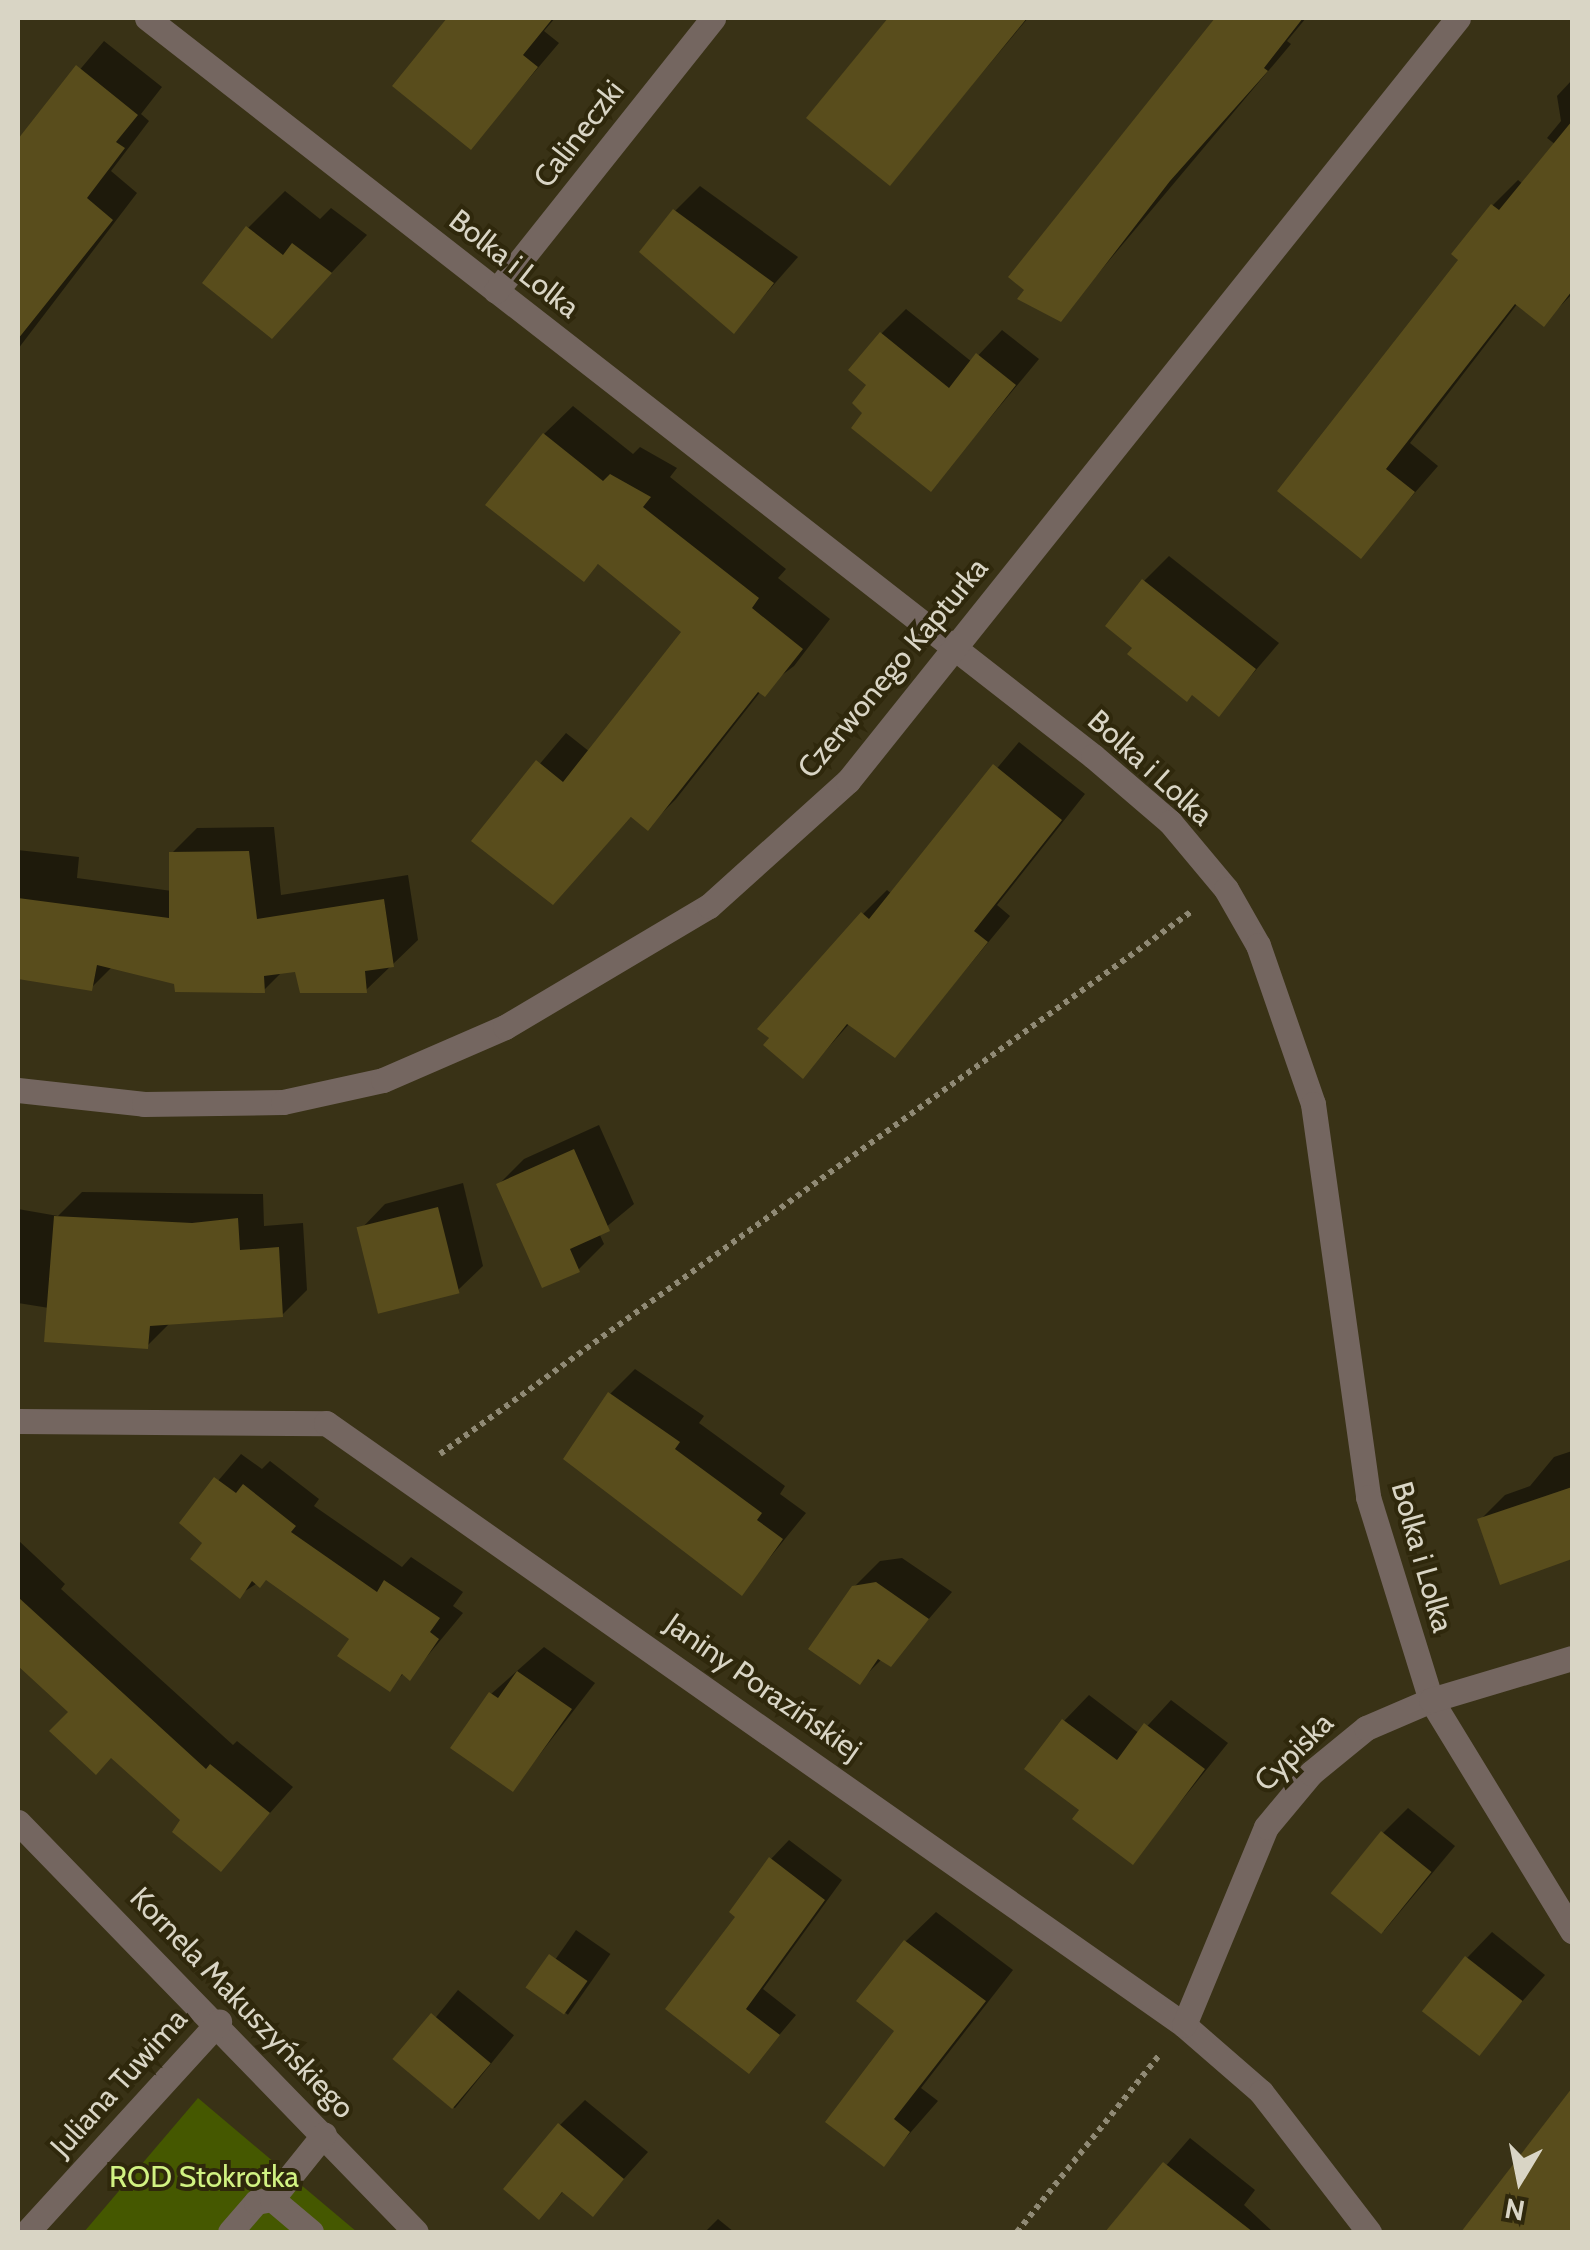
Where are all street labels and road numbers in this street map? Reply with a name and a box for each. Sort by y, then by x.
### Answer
street label: Calineczki [526,73,632,195]
street label: Bolka i Lolka [442,202,586,326]
street label: Czerwonego Kapturka [790,551,996,785]
street label: Bolka i Lolka [1080,703,1220,833]
street label: Bolka i Lolka [1383,1478,1461,1636]
street label: Janiny Porazińskiej [658,1606,868,1768]
street label: Cypiska [1247,1705,1341,1799]
street label: Kornela Makuszyńskiego [122,1880,362,2126]
street label: Juliana Tuwima [43,2002,195,2164]

